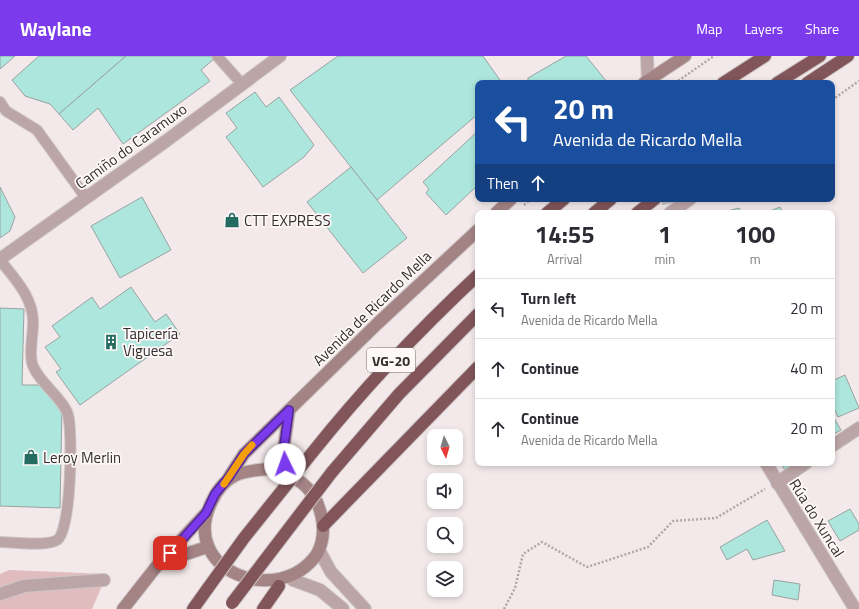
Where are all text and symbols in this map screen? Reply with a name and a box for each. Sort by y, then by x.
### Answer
text: Waylane [20,14,92,43]
text: Map [696,18,722,39]
text: Layers [744,18,783,39]
text: Share [805,18,839,39]
text: 20 m [553,87,614,130]
icon: left [487,96,539,148]
street label: Camiño do Caramuxo [70,97,192,194]
text: Avenida de Ricardo Mella [553,126,742,153]
text: Then [487,172,519,195]
icon: ahead [527,172,549,194]
place label: CTT EXPRESS [244,209,331,232]
shop icon: CTT EXPRESS [223,211,241,229]
text: 14:55 [535,216,595,252]
text: 1 [658,216,672,252]
text: 100 [735,216,775,252]
street label: Avenida de Ricardo Mella [307,245,437,371]
text: Arrival [547,249,582,269]
text: min [654,249,675,269]
text: m [750,249,761,269]
text: Turn left [521,287,576,310]
text: 20 m [790,297,823,320]
icon: left [487,298,509,320]
text: Avenida de Ricardo Mella [521,310,658,330]
place label: Tapicería Viguesa [123,322,179,362]
building icon: Tapicería Viguesa [102,333,120,351]
road number: VG-20 [367,348,415,372]
text: Continue [521,357,579,380]
text: 40 m [790,357,823,380]
icon: ahead [487,358,509,380]
text: Continue [521,407,579,430]
text: 20 m [790,417,823,440]
icon: ahead [487,418,509,440]
north arrow [427,429,463,465]
map controls [427,429,463,597]
text: Avenida de Ricardo Mella [521,430,658,450]
position arrow [264,443,306,485]
place label: Leroy Merlin [43,446,121,469]
shop icon: Leroy Merlin [22,448,40,466]
button: sound [427,473,463,509]
street label: Rúa do Xuncal [784,474,850,562]
button: search [427,517,463,553]
pin [153,536,187,570]
icon: arrive [159,542,181,564]
button: layers [427,561,463,597]

